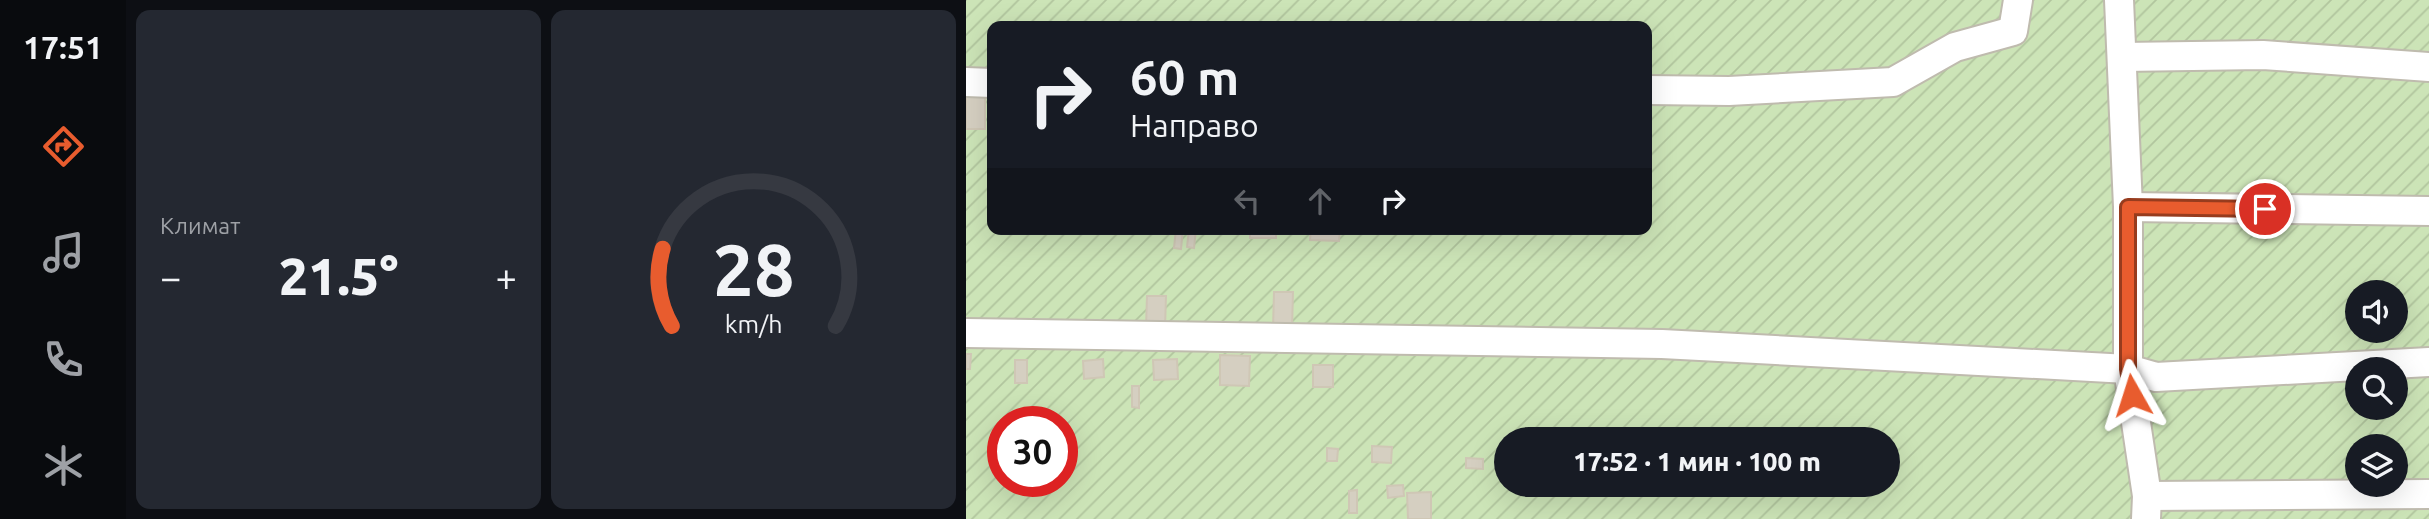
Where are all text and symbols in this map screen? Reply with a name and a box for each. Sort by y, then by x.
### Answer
text: 17:51 [23,29,103,65]
icon: right [1015,49,1106,140]
text: 60 m [1130,49,1239,104]
text: Направо [1130,107,1259,143]
icon: directions [39,122,88,171]
pin [2235,179,2295,239]
icon: left [1228,182,1266,220]
icon: ahead [1301,182,1339,220]
icon: right [1374,182,1412,220]
icon: arrive [2246,190,2284,228]
text: Климат [160,213,240,238]
icon: music [39,228,88,277]
text: 28 [712,228,795,310]
text: 21.5° [279,247,398,305]
text: − [160,256,181,298]
text: + [496,256,517,298]
map controls [2345,280,2408,497]
button: sound [2345,280,2408,343]
text: km/h [725,309,782,337]
icon: phone [39,335,88,384]
button: search [2345,357,2408,420]
position arrow [2095,358,2169,432]
speed limit sign: 30 [987,406,1078,497]
button: layers [2345,434,2408,497]
icon: climate [39,441,88,490]
text: 17:52 · 1 мин · 100 m [1573,447,1821,476]

